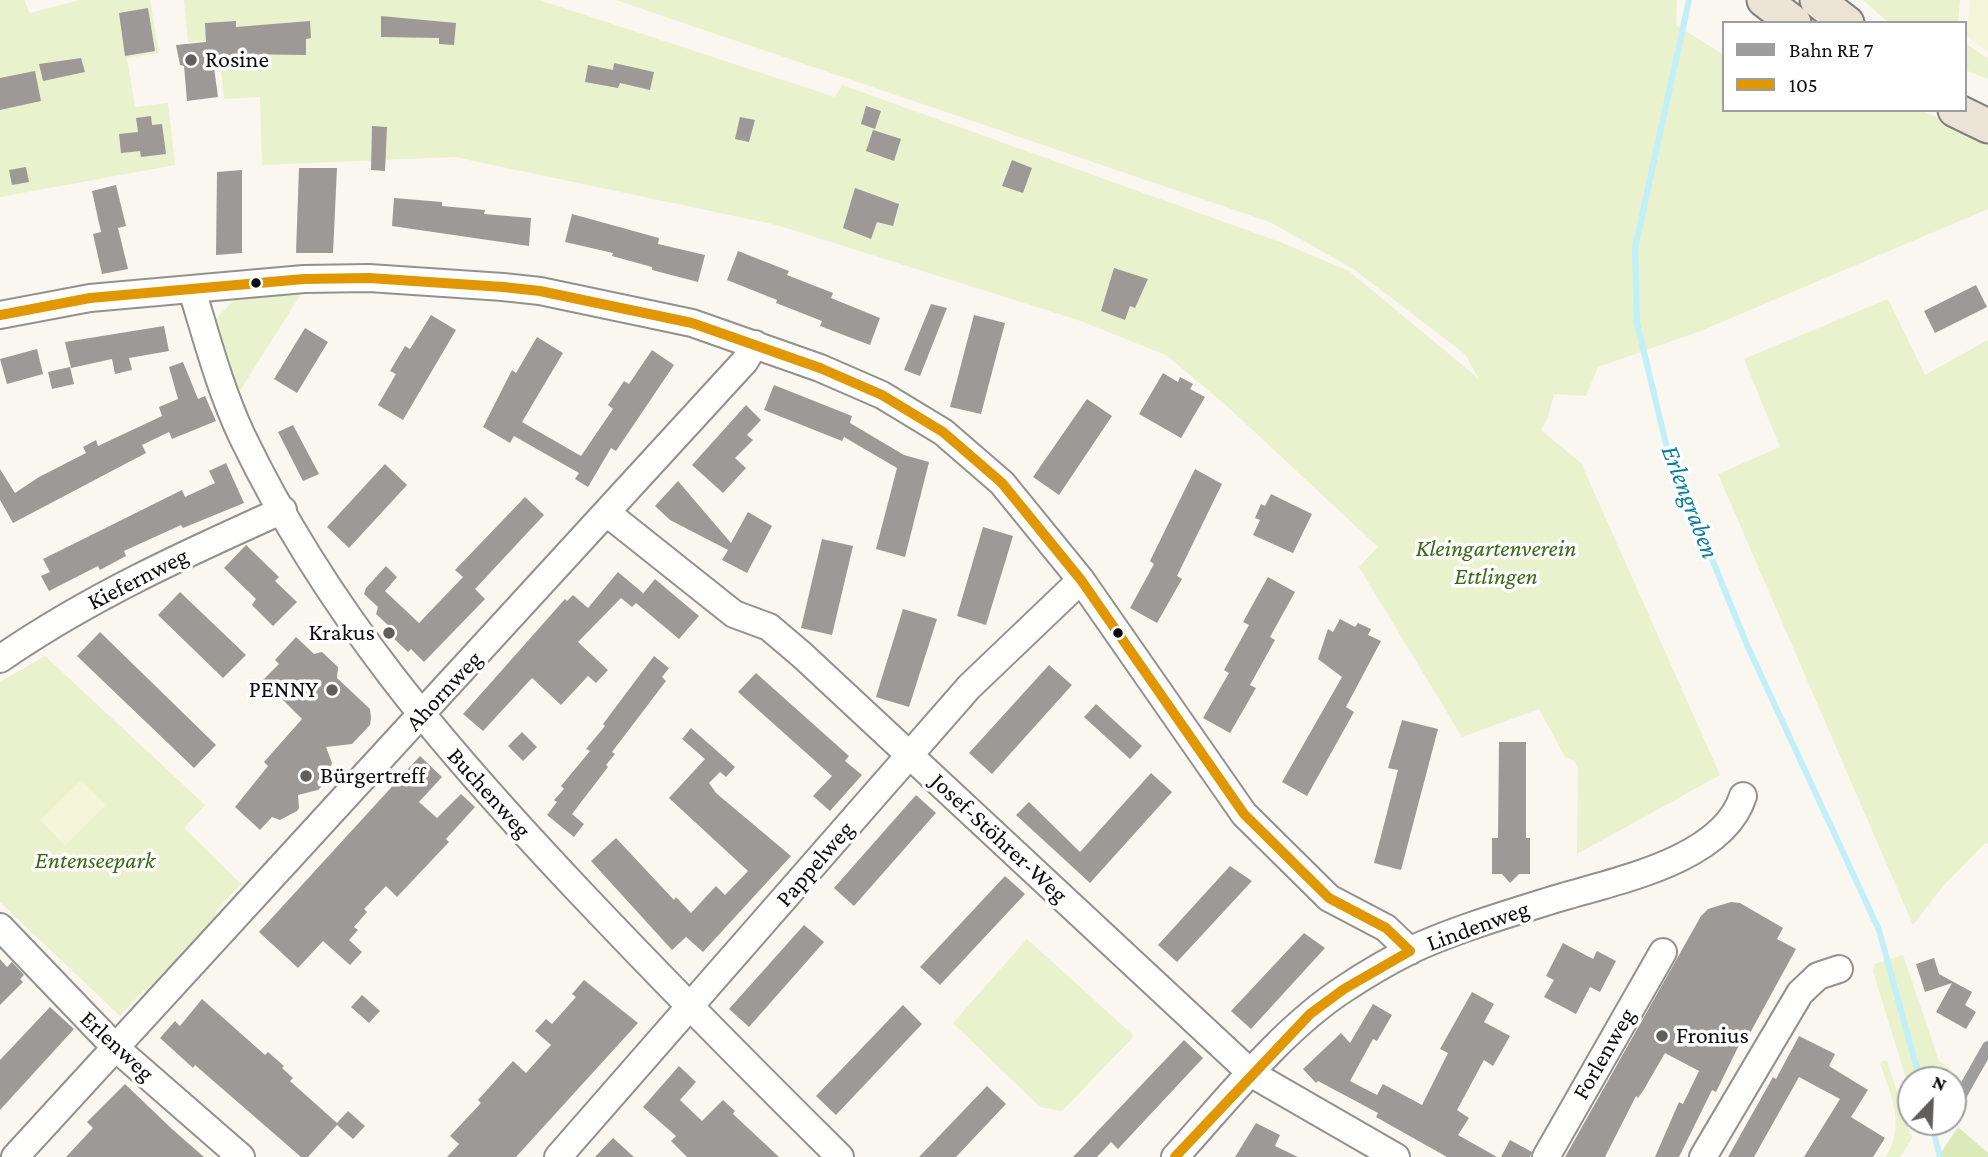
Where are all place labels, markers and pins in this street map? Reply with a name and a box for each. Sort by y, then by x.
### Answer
place label: Rosine [205,46,269,74]
marker: Rosine [183,52,199,68]
unlabelled marker [249,276,263,290]
place label: Krakus [309,619,375,647]
marker: Krakus [381,625,397,641]
unlabelled marker [1111,626,1125,640]
place label: PENNY [249,676,318,704]
marker: PENNY [324,682,340,698]
place label: Bürgertreff [320,762,425,790]
marker: Bürgertreff [298,768,314,784]
place label: Fronius [1676,1022,1749,1050]
marker: Fronius [1654,1028,1670,1044]

